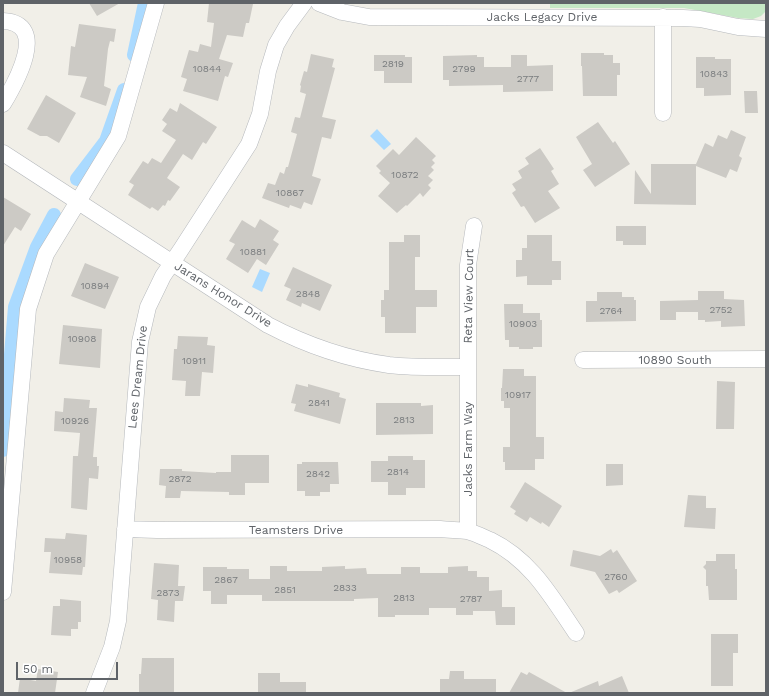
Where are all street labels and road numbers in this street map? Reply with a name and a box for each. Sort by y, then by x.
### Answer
street label: Jacks Legacy Drive [487,10,597,24]
street label: Reta View Court [461,249,477,343]
street label: Jarans Honor Drive [172,259,274,331]
street label: Lees Dream Drive [125,325,151,429]
street label: 10890 South [638,353,712,367]
street label: Jacks Farm Way [461,402,475,496]
street label: Teamsters Drive [249,523,343,537]

